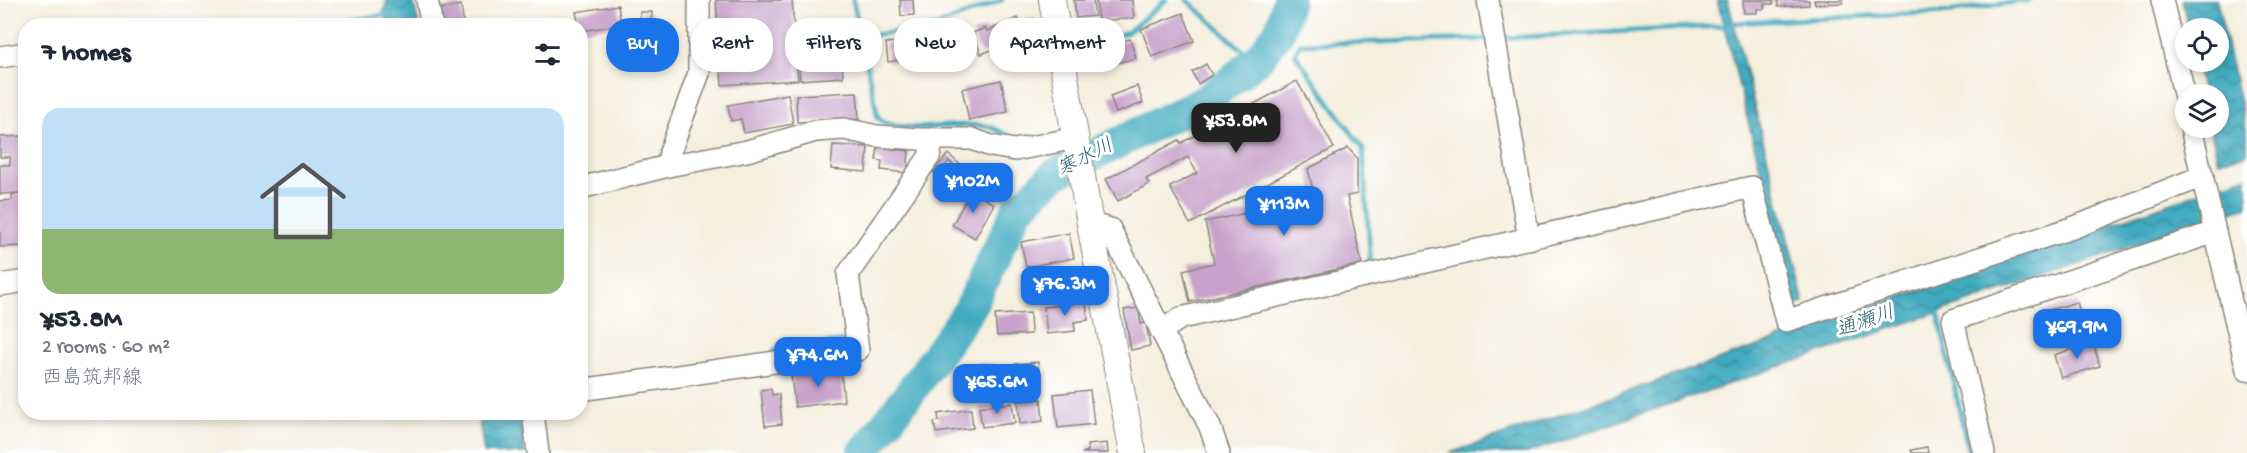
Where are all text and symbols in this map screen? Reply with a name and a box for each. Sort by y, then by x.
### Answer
chip: Buy [606,18,679,72]
chip: Rent [691,18,773,72]
chip: Filters [785,18,882,72]
chip: New [894,18,977,72]
chip: Apartment [989,18,1125,72]
map controls [2175,18,2229,138]
button: locate [2175,18,2229,72]
icon: filters [531,38,564,71]
text: 7 homes [42,39,131,70]
button: layers [2175,84,2229,138]
pin: ¥53.8M [1187,103,1285,154]
text: ¥53.8M [1205,111,1267,134]
water label: 寒水川 [1053,133,1118,183]
icon: home [249,147,357,255]
pin: ¥102M [931,163,1015,214]
text: ¥102M [947,171,999,194]
pin: ¥113M [1242,186,1326,237]
text: ¥113M [1259,194,1309,217]
pin: ¥76.3M [1016,266,1114,317]
text: ¥76.3M [1035,274,1095,297]
water label: 通瀬川 [1834,301,1898,344]
text: ¥53.8M [42,306,122,337]
pin: ¥69.9M [2028,309,2126,360]
text: ¥69.9M [2047,317,2107,340]
text: 2 rooms · 60 m² [42,337,170,360]
pin: ¥74.6M [769,337,867,388]
text: ¥74.6M [788,345,848,368]
pin: ¥65.6M [948,364,1046,415]
text: 西島筑邦線 [42,368,142,391]
text: ¥65.6M [967,372,1027,395]

